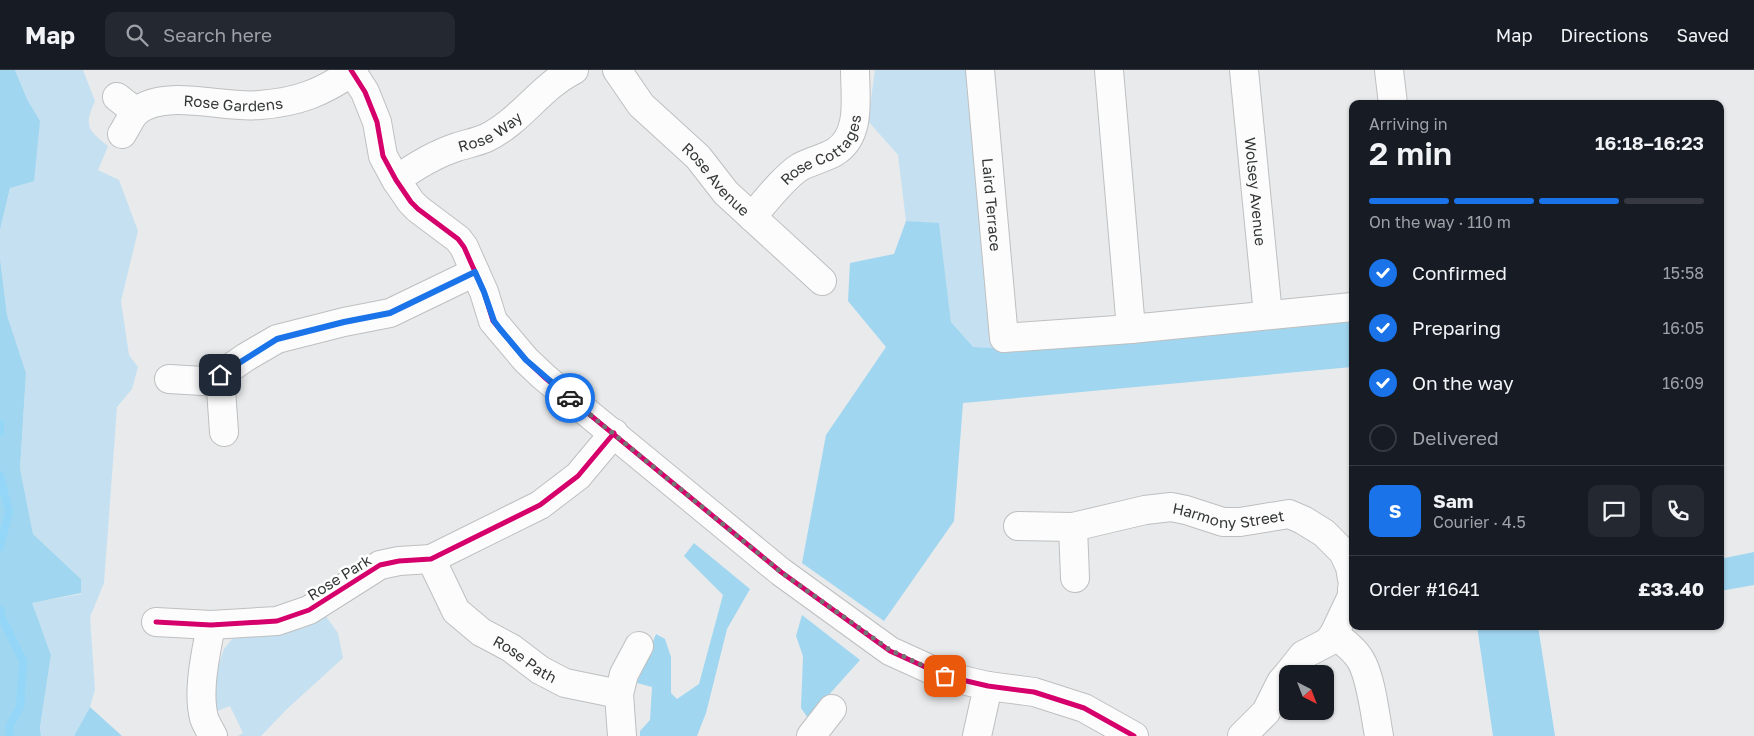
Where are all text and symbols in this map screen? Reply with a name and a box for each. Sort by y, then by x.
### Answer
search box [105,12,455,57]
text: Map [25,20,75,49]
icon: search [123,21,151,49]
text: Search here [163,23,272,46]
text: Map [1496,24,1532,46]
text: Directions [1560,24,1648,46]
text: Saved [1676,24,1729,46]
street label: Rose Gardens [183,91,284,115]
street label: Rose Way [456,107,526,155]
street label: Rose Cottages [776,113,864,188]
text: Arriving in [1369,114,1448,134]
text: 16:18–16:23 [1595,131,1704,154]
text: 2 min [1369,134,1452,172]
street label: Wolsey Avenue [1242,136,1270,247]
street label: Rose Avenue [679,138,754,219]
street label: Laird Terrace [979,157,1005,252]
text: On the way · 110 m [1369,212,1511,232]
icon: check [1369,259,1397,287]
text: Confirmed [1412,261,1507,284]
text: 15:58 [1663,263,1704,283]
icon: check [1369,314,1397,342]
text: Preparing [1412,316,1501,339]
text: 16:05 [1663,318,1704,338]
pin [199,354,241,396]
icon: home [206,361,234,389]
icon: check [1369,369,1397,397]
text: On the way [1412,371,1514,394]
courier [545,373,595,423]
text: 16:09 [1662,373,1704,393]
icon: car [556,384,584,412]
text: Delivered [1412,426,1499,449]
button: chat [1588,485,1640,537]
button: phone [1652,485,1704,537]
text: Sam [1433,489,1473,512]
street label: Harmony Street [1171,499,1285,531]
text: S [1389,499,1401,522]
text: Courier · 4.5 [1433,512,1526,532]
street label: Rose Park [304,550,375,604]
text: Order #1641 [1369,577,1480,600]
text: £33.40 [1638,577,1704,600]
street label: Rose Path [490,631,560,686]
pin [924,655,966,697]
icon: bag [931,662,959,690]
north arrow [1279,665,1334,720]
map controls [1279,665,1334,720]

